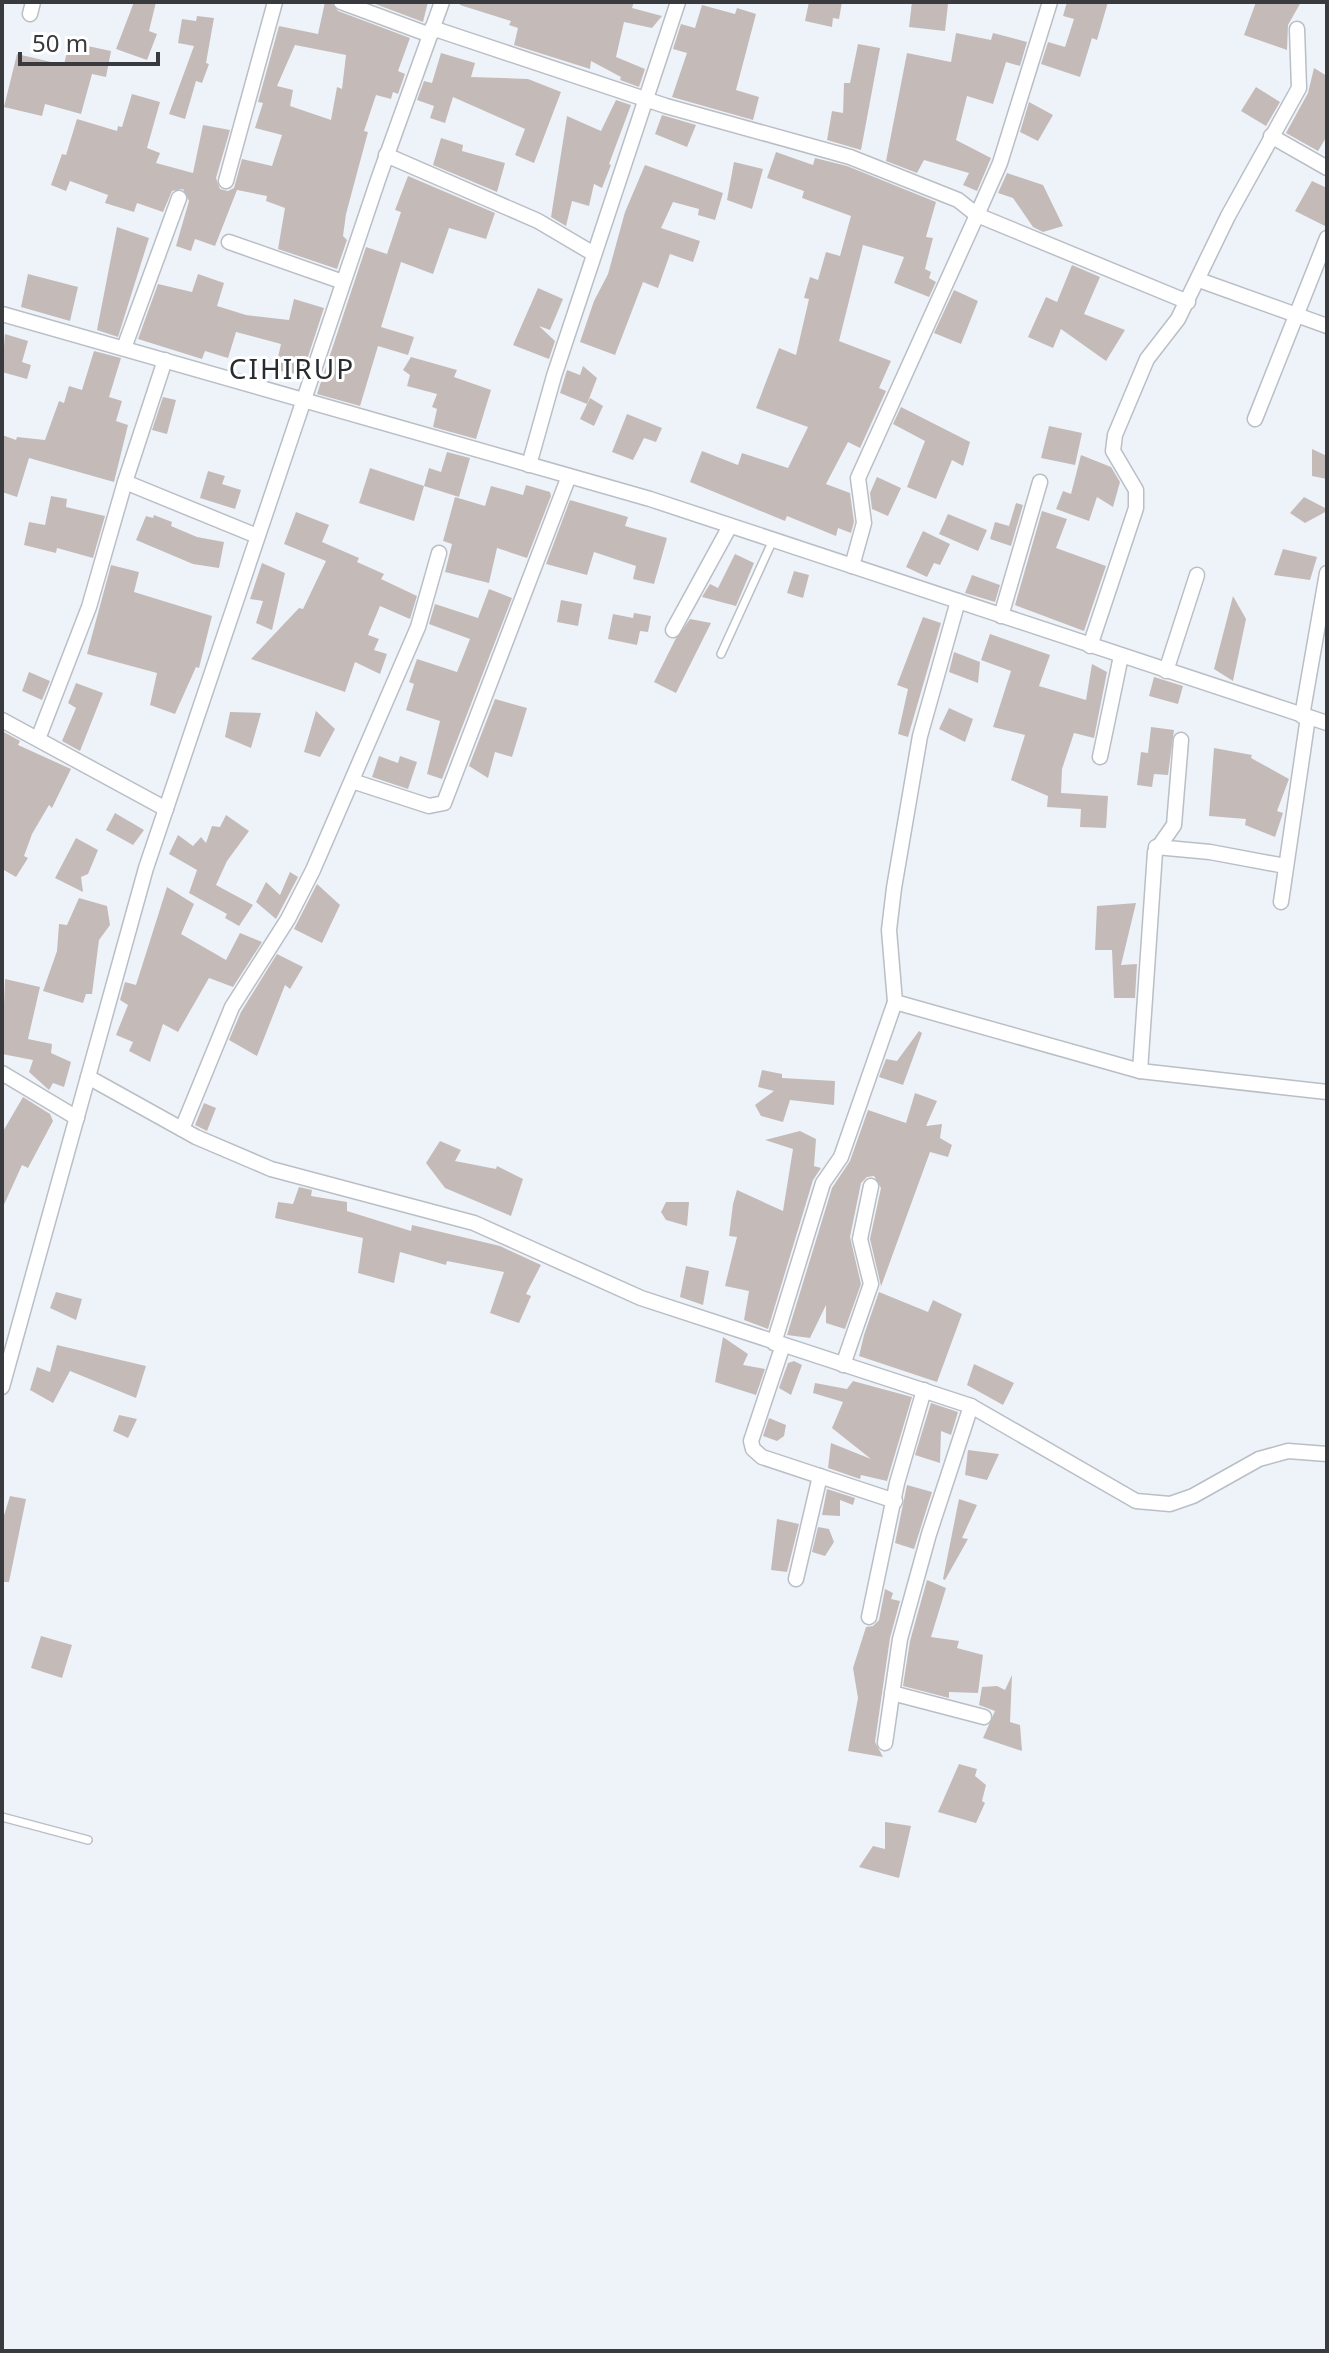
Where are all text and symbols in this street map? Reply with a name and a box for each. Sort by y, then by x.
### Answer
scale bar [20,16,158,66]
text: 50 m [32,26,88,59]
district label: CIHIRUP [229,349,355,387]

